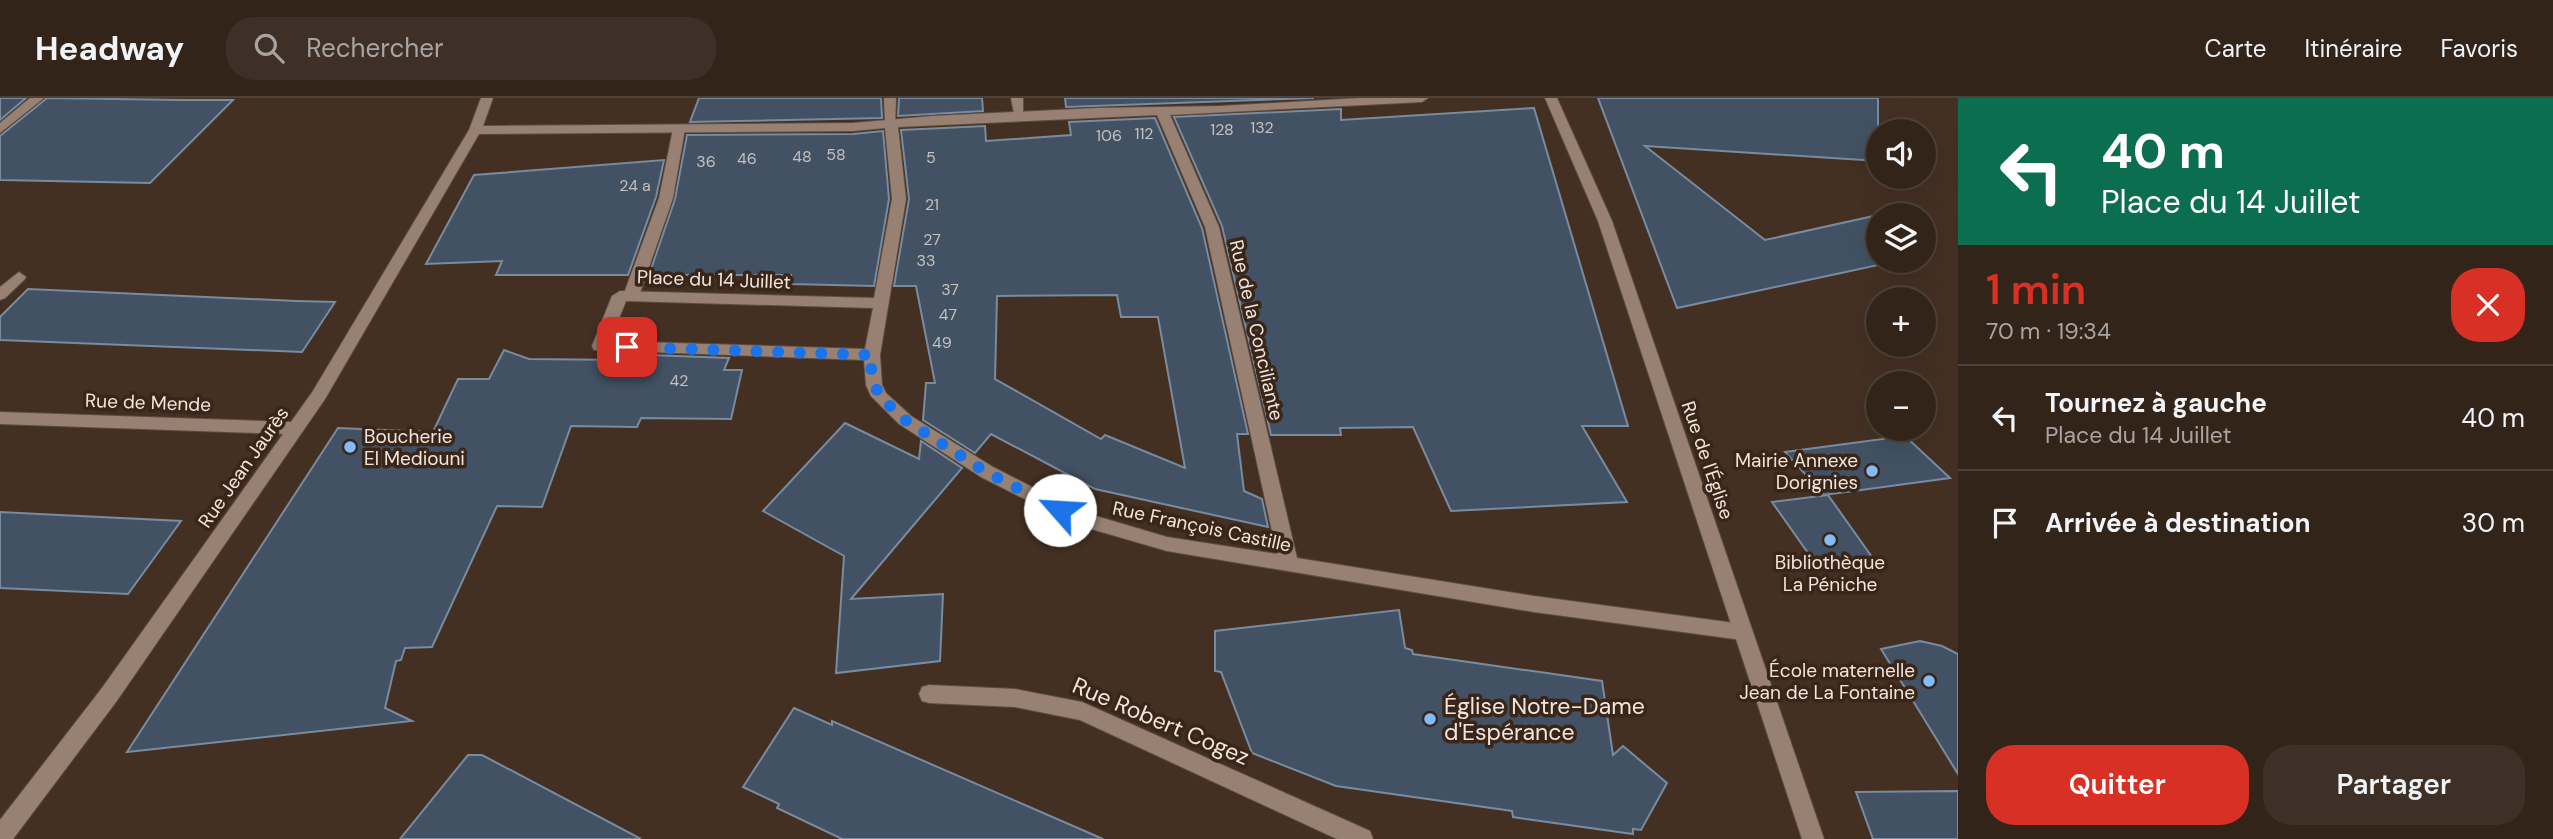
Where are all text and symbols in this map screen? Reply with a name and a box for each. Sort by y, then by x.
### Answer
search box [226,17,716,80]
text: Headway [35,27,184,70]
icon: search [250,29,288,67]
text: Rechercher [306,31,444,65]
text: Carte [2205,33,2266,64]
text: Itinéraire [2304,33,2402,64]
text: Favoris [2440,33,2518,64]
house number: 132 [1250,117,1274,138]
house number: 128 [1210,119,1234,140]
map controls [1866,119,1936,441]
button: sound [1866,119,1936,189]
text: 40 m [2101,119,2225,183]
house number: 112 [1134,123,1154,144]
house number: 106 [1096,125,1122,146]
icon: left [1986,126,2077,217]
house number: 58 [826,144,846,165]
house number: 48 [792,146,812,167]
house number: 5 [926,147,936,168]
house number: 46 [737,148,757,169]
house number: 36 [696,151,716,172]
house number: 24 a [619,175,651,196]
text: Place du 14 Juillet [2101,181,2360,223]
house number: 21 [925,194,939,215]
button: layers [1866,203,1936,273]
house number: 27 [923,229,941,250]
street label: Rue de la Conciliante [1224,237,1289,423]
house number: 33 [917,250,935,271]
text: 1 min [1986,262,2086,317]
street label: Place du 14 Juillet [637,264,791,295]
button: close [2451,268,2525,342]
house number: 37 [941,279,959,300]
button: + [1866,287,1936,357]
house number: 47 [939,304,957,325]
text: 70 m · 19:34 [1986,316,2111,346]
pin [597,317,657,377]
icon: arrive [608,328,646,366]
house number: 49 [932,332,952,353]
house number: 42 [670,370,688,391]
button: − [1866,371,1936,441]
text: Tournez à gauche [2045,386,2267,420]
street label: Rue de Mende [84,388,211,417]
street label: Rue de l'Église [1676,398,1739,523]
icon: left [1986,399,2024,437]
text: 40 m [2461,401,2525,435]
street label: Rue Jean Jaurès [192,402,294,533]
text: Place du 14 Juillet [2045,420,2231,450]
place label: Boucherie El Mediouni [364,424,465,471]
marker: Boucherie El Mediouni [342,439,358,455]
place label: Mairie Annexe Dorignies [1735,448,1858,495]
marker: Mairie Annexe Dorignies [1864,463,1880,479]
position arrow [1023,473,1097,547]
street label: Rue François Castille [1110,495,1294,558]
icon: arrive [1986,504,2024,542]
text: Arrivée à destination [2045,506,2311,540]
text: 30 m [2462,506,2525,540]
marker: Bibliothèque La Péniche [1822,532,1838,548]
place label: Bibliothèque La Péniche [1775,550,1885,597]
place label: École maternelle Jean de La Fontaine [1739,658,1915,705]
street label: Rue Robert Cogez [1068,670,1254,772]
marker: École maternelle Jean de La Fontaine [1921,673,1937,689]
place label: Église Notre-Dame d'Espérance [1444,691,1645,747]
marker: Église Notre-Dame d'Espérance [1422,711,1438,727]
button: Quitter [1986,745,2249,825]
button: Partager [2263,745,2525,825]

